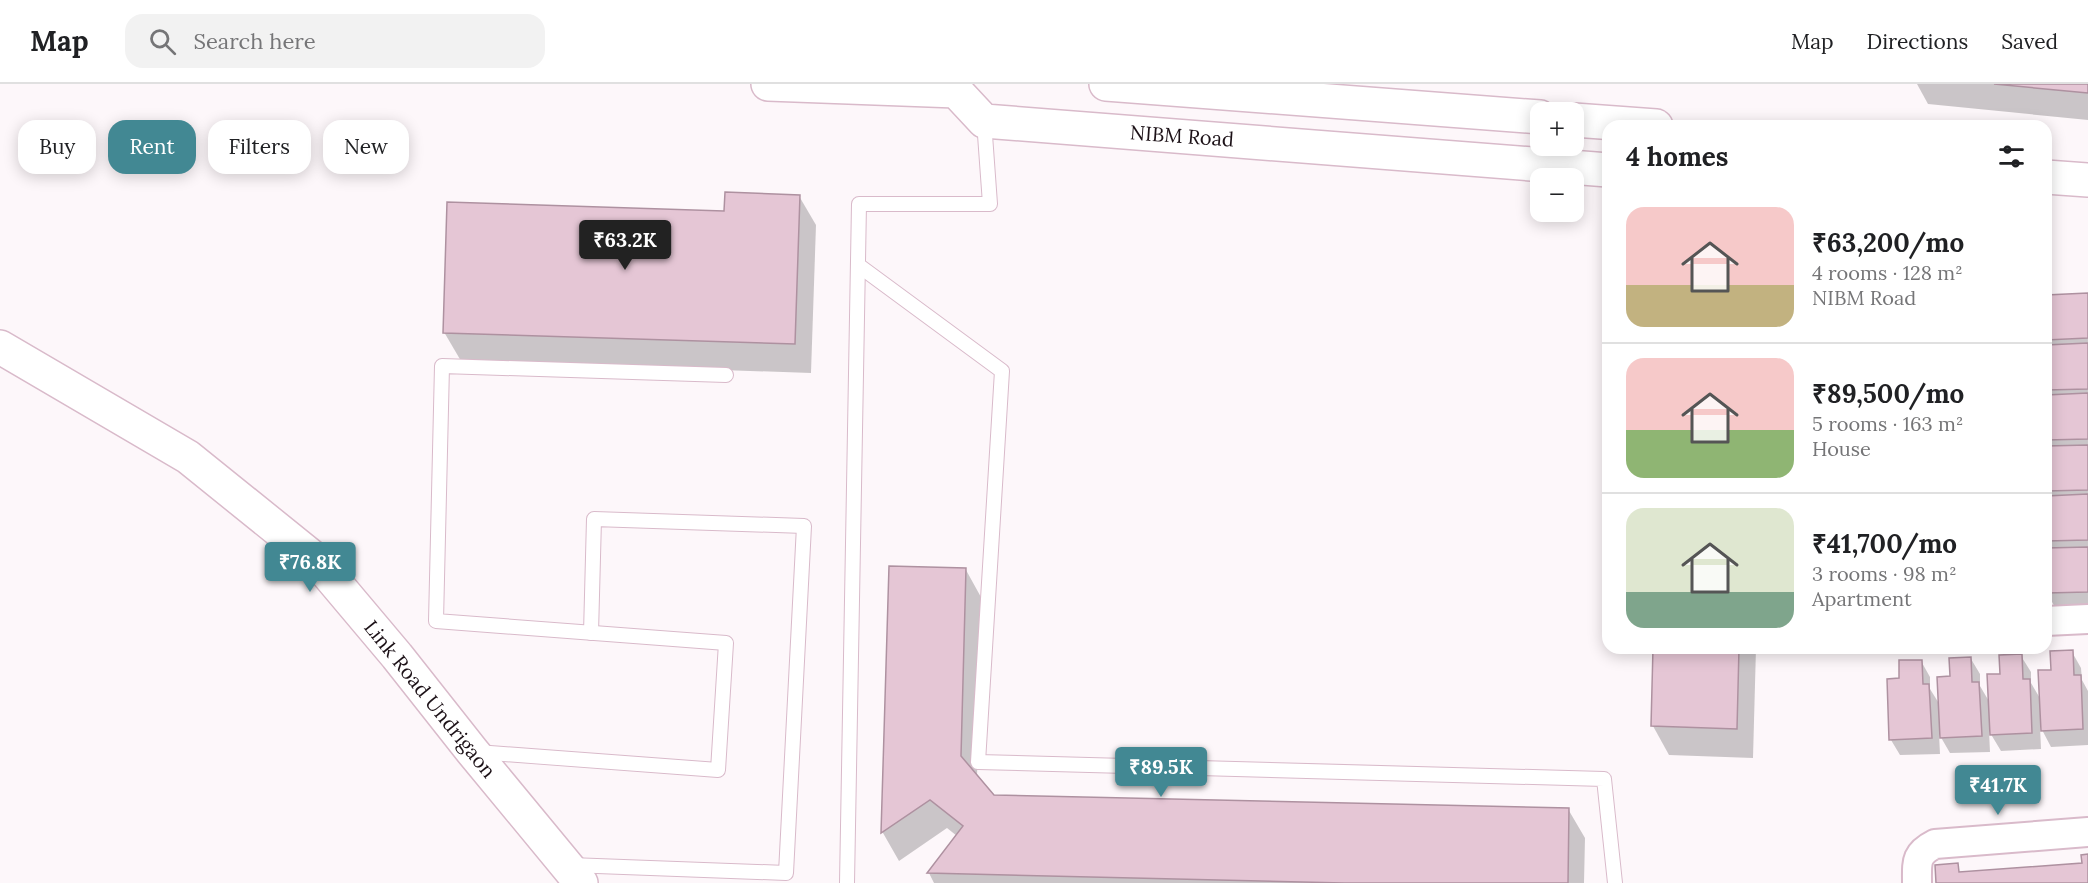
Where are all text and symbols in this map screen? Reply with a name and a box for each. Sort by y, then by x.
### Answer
search box [125,14,545,68]
text: Map [30,23,89,59]
icon: search [146,25,179,58]
text: Search here [194,27,316,55]
text: Map [1791,28,1834,55]
text: Directions [1867,28,1968,55]
text: Saved [2001,28,2058,55]
map controls [1530,102,1584,222]
button: + [1530,102,1584,156]
street label: NIBM Road [1129,119,1235,152]
chip: Buy [18,120,96,174]
chip: Rent [108,120,196,174]
chip: Filters [208,120,311,174]
chip: New [323,120,409,174]
text: 4 homes [1626,140,1728,173]
icon: filters [1995,140,2028,173]
button: − [1530,168,1584,222]
pin: ₹63.2K [576,220,674,271]
text: ₹63,200/mo [1812,226,1964,259]
text: ₹63.2K [593,227,657,252]
icon: home [1674,231,1746,303]
text: 4 rooms · 128 m² [1812,260,1963,285]
text: NIBM Road [1812,285,1916,310]
text: ₹89,500/mo [1812,377,1964,410]
icon: home [1674,382,1746,454]
text: 5 rooms · 163 m² [1812,411,1964,436]
text: House [1812,436,1871,461]
text: ₹41,700/mo [1812,527,1957,560]
icon: home [1674,532,1746,604]
pin: ₹76.8K [261,542,359,593]
text: ₹76.8K [279,549,341,574]
text: 3 rooms · 98 m² [1812,561,1957,586]
text: Apartment [1812,586,1912,611]
street label: Link Road Undrigaon [359,615,502,783]
pin: ₹89.5K [1112,747,1210,798]
text: ₹89.5K [1129,754,1193,779]
pin: ₹41.7K [1949,765,2047,816]
text: ₹41.7K [1969,772,2027,797]

